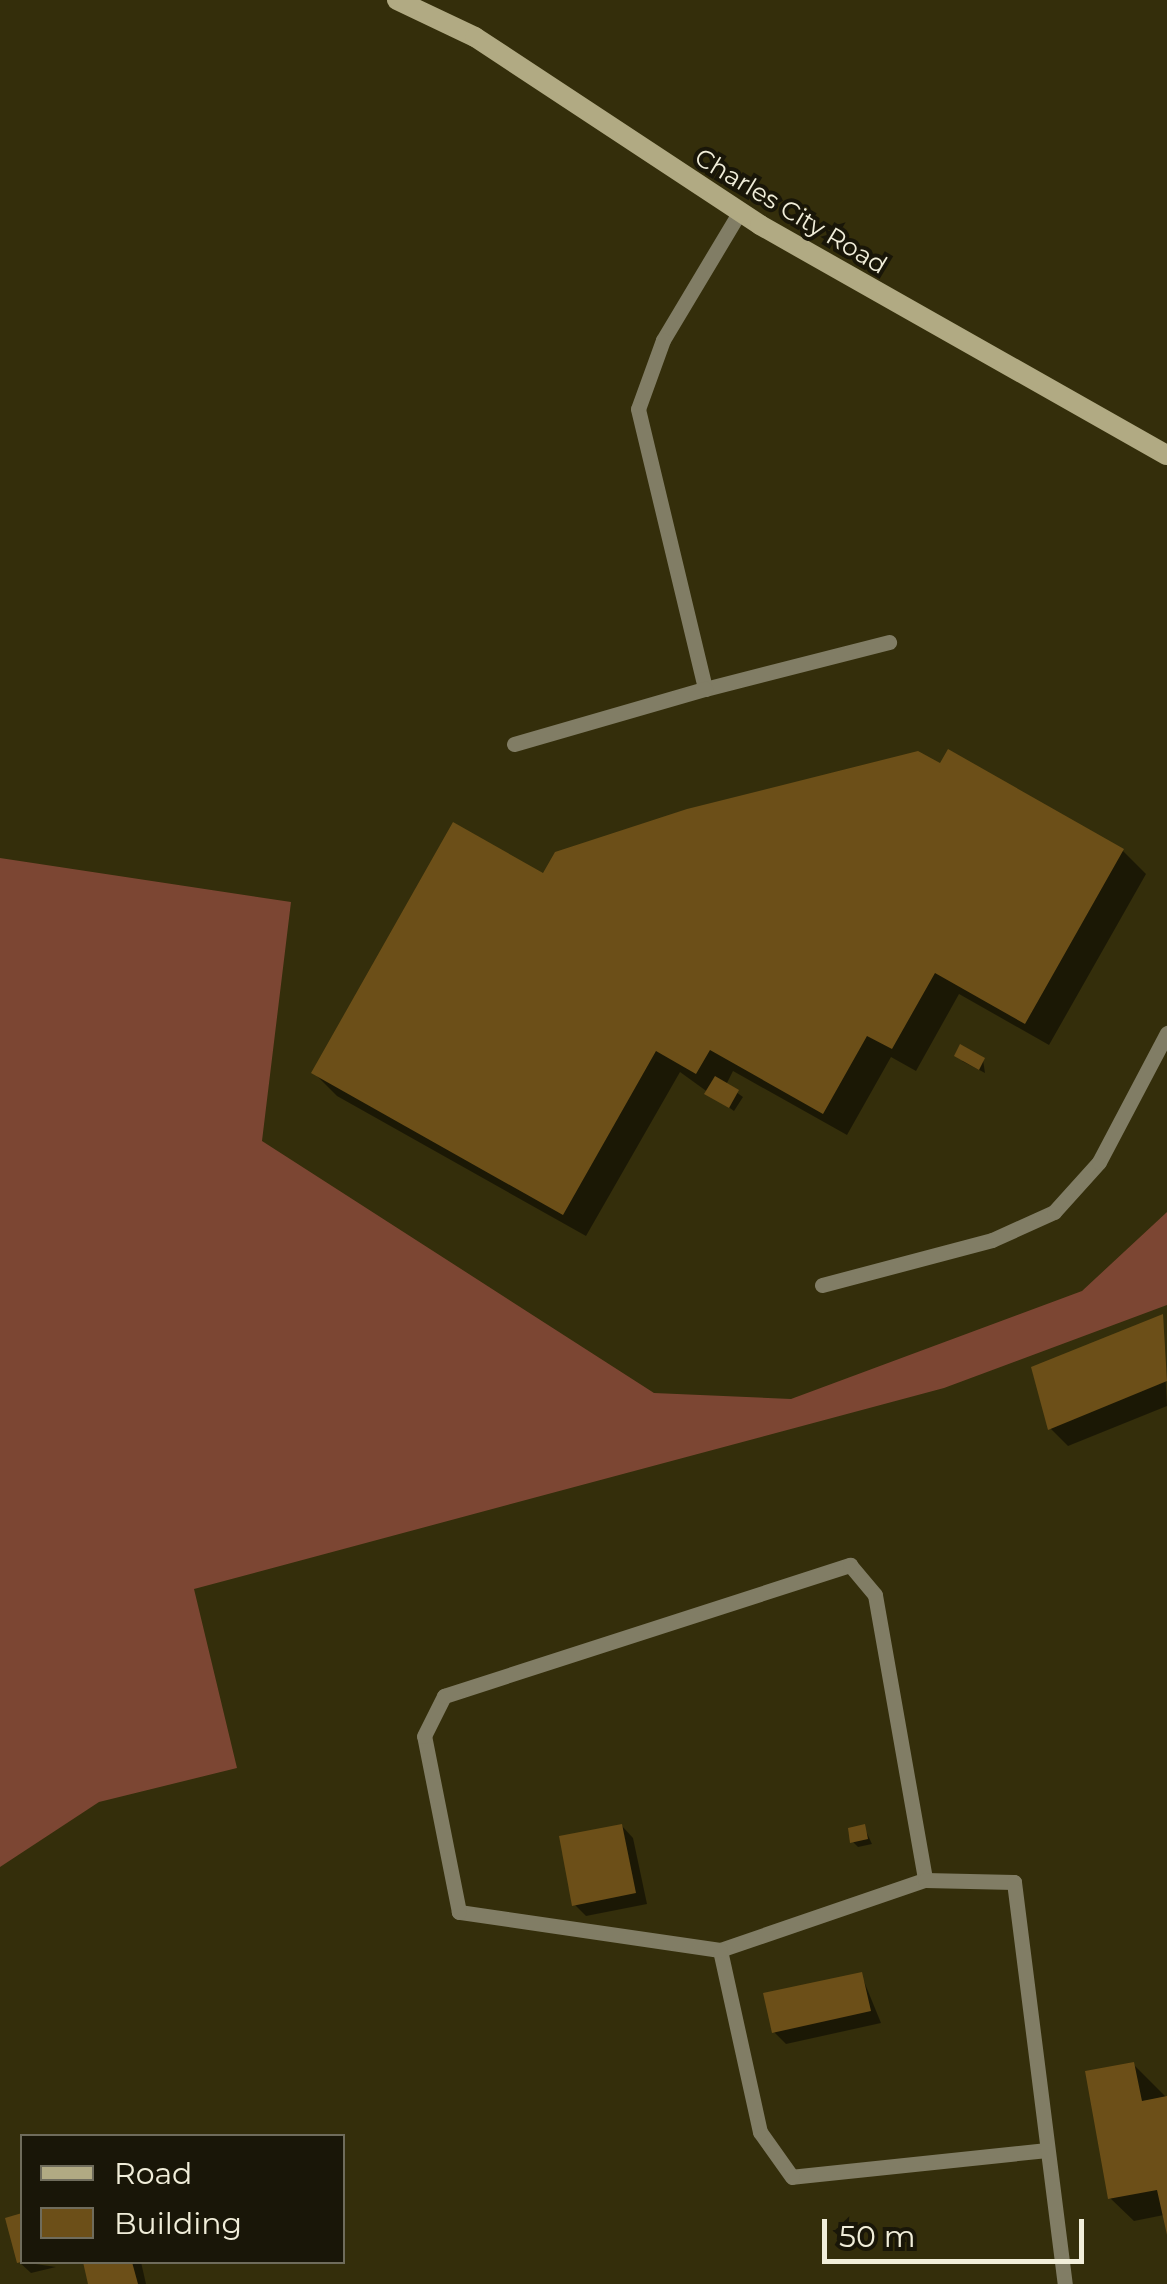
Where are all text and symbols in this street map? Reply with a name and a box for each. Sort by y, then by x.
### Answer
street label: Charles City Road [690,142,892,280]
legend [20,2134,345,2264]
text: Road [114,2155,192,2192]
scale bar [827,2199,1090,2261]
text: Building [114,2205,242,2242]
text: 50 m [839,2218,916,2255]

